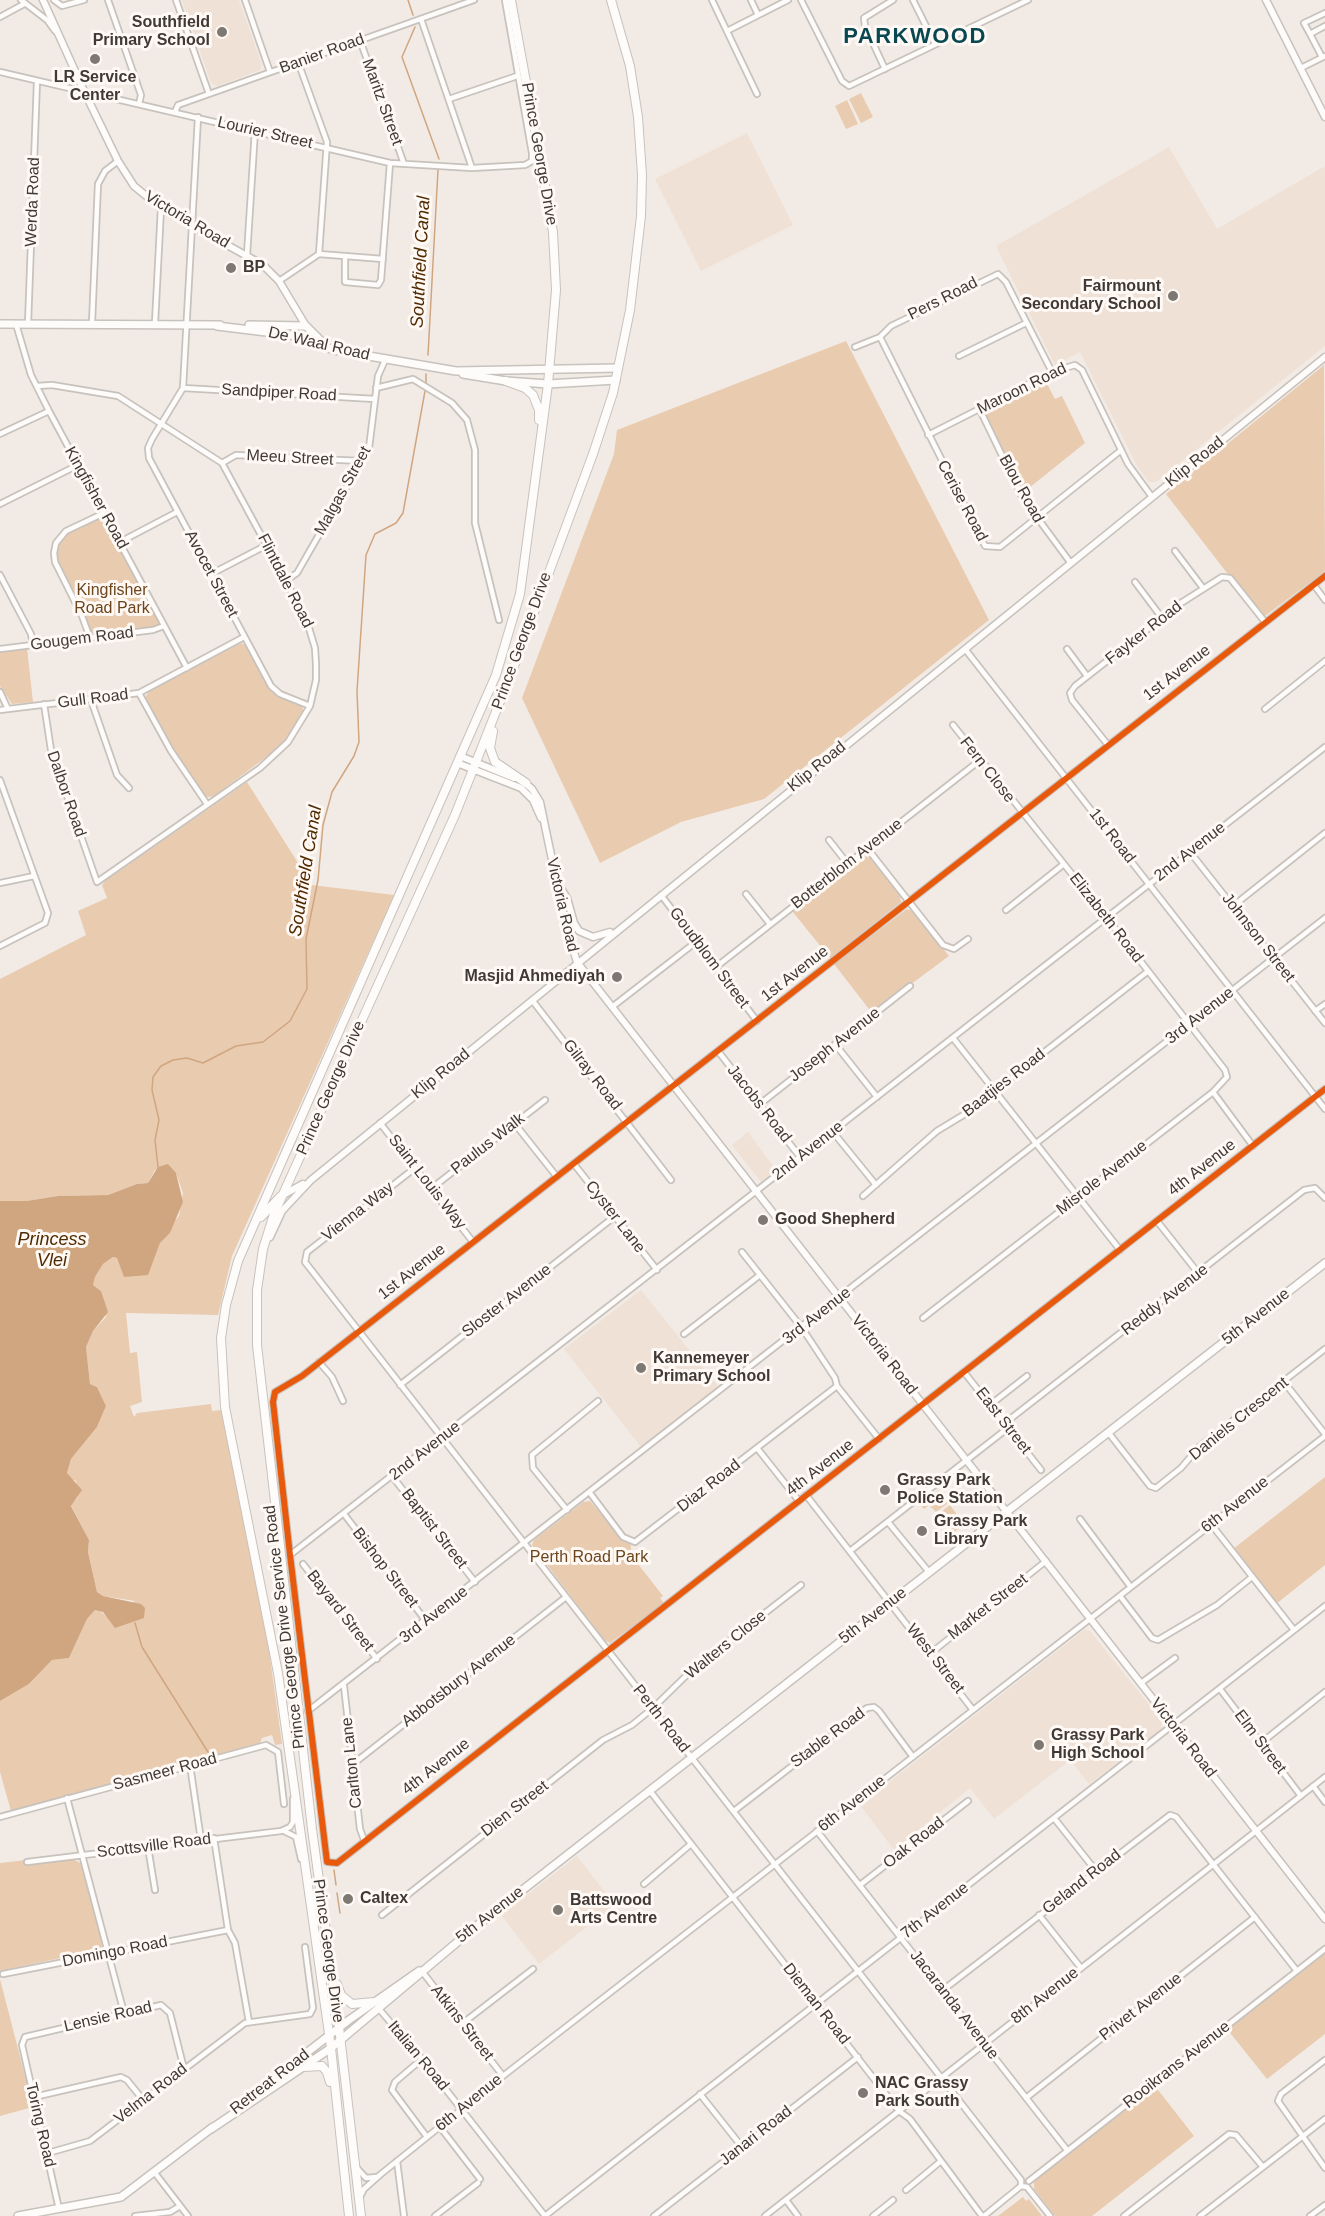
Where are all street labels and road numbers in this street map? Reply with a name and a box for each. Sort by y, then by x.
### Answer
street label: Banier Road [277,30,367,78]
street label: Maritz Street [357,56,407,148]
street label: Prince George Drive [517,81,561,227]
street label: Lourier Street [216,113,314,153]
street label: Werda Road [22,157,44,247]
street label: Victoria Road [141,187,233,253]
street label: Pers Road [905,273,981,325]
street label: De Waal Road [266,323,372,365]
street label: Maroon Road [974,359,1070,419]
street label: Sandpiper Road [221,380,337,406]
street label: Klip Road [1162,433,1228,491]
street label: Malgas Street [311,443,375,539]
street label: Kingfisher Road [60,444,132,552]
street label: Meeu Street [246,446,334,470]
street label: Blou Road [994,452,1048,526]
street label: Cerise Road [933,457,991,545]
street label: Avocet Street [180,527,242,621]
street label: Flintdale Road [253,531,317,631]
street label: Prince George Drive [488,570,556,712]
street label: Fayker Road [1102,597,1186,669]
street label: Gougem Road [29,623,135,655]
street label: 1st Avenue [1140,641,1214,705]
street label: Gull Road [57,685,129,713]
street label: Fern Close [955,733,1019,807]
street label: Klip Road [784,738,850,796]
street label: Dalbor Road [42,748,90,840]
street label: 1st Road [1085,805,1139,867]
street label: Botterblom Avenue [788,815,906,913]
street label: 2nd Avenue [1151,818,1229,886]
street label: Victoria Road [542,856,582,954]
street label: Elizabeth Road [1065,869,1147,967]
street label: Johnson Street [1217,890,1299,986]
street label: Goudblom Street [665,904,753,1012]
street label: 1st Avenue [758,942,832,1006]
street label: 3rd Avenue [1162,983,1238,1049]
street label: Joseph Avenue [786,1004,884,1086]
street label: Prince George Drive [293,1018,369,1158]
street label: Gilray Road [558,1036,626,1114]
street label: Klip Road [408,1045,474,1103]
street label: Baatjies Road [959,1045,1049,1121]
street label: Jacobs Road [723,1061,795,1147]
street label: Paulus Walk [447,1109,529,1179]
street label: 2nd Avenue [769,1117,847,1185]
street label: Saint Louis Way [384,1131,470,1233]
street label: 4th Avenue [1164,1136,1240,1200]
street label: Misrole Avenue [1053,1137,1151,1219]
street label: Cyster Lane [581,1177,649,1257]
street label: Vienna Way [318,1178,398,1246]
street label: 1st Avenue [375,1240,449,1304]
street label: Sloster Avenue [458,1260,556,1342]
street label: Reddy Avenue [1118,1260,1212,1340]
street label: 3rd Avenue [779,1283,855,1349]
street label: 5th Avenue [1218,1285,1294,1349]
street label: Victoria Road [847,1311,921,1399]
street label: Daniels Crescent [1186,1373,1292,1465]
street label: East Street [971,1384,1035,1458]
street label: 2nd Avenue [386,1417,464,1485]
street label: 4th Avenue [782,1436,858,1500]
street label: Diaz Road [674,1455,744,1517]
street label: 6th Avenue [1197,1473,1273,1537]
street label: Baptist Street [397,1485,471,1573]
street label: Prince George Drive Service Road [261,1504,309,1750]
street label: Bishop Street [348,1524,422,1612]
street label: Bayard Street [302,1567,378,1655]
street label: Market Street [944,1570,1032,1644]
street label: 3rd Avenue [396,1582,472,1648]
street label: 5th Avenue [835,1584,911,1648]
street label: Walters Close [681,1606,771,1684]
street label: West Street [902,1620,968,1698]
street label: Abbotsbury Avenue [398,1631,520,1731]
street label: Perth Road [629,1681,693,1757]
street label: Victoria Road [1146,1694,1220,1782]
street label: Stable Road [787,1704,869,1772]
street label: Elm Street [1230,1706,1290,1778]
street label: Carlton Lane [338,1716,366,1810]
street label: 4th Avenue [398,1735,474,1799]
street label: Sasmeer Road [111,1749,219,1795]
street label: 6th Avenue [814,1772,890,1836]
street label: Dien Street [478,1777,552,1841]
street label: Oak Road [880,1813,948,1873]
street label: Scottsville Road [96,1829,212,1863]
street label: Geland Road [1039,1845,1125,1919]
street label: Prince George Drive [308,1878,348,2024]
street label: 7th Avenue [897,1879,973,1943]
street label: 5th Avenue [452,1883,528,1947]
street label: Domingo Road [61,1932,169,1972]
street label: Jacaranda Avenue [905,1947,1003,2063]
street label: Dieman Road [778,1960,854,2048]
street label: 8th Avenue [1007,1964,1083,2028]
street label: Privet Avenue [1096,1969,1186,2045]
street label: Atkins Street [427,1981,497,2065]
street label: Lensie Road [62,1998,154,2036]
street label: Italian Road [383,2017,453,2095]
street label: Rooikrans Avenue [1120,2017,1234,2113]
street label: Retreat Road [227,2045,313,2119]
street label: Velma Road [111,2060,191,2128]
street label: 6th Avenue [432,2070,506,2136]
street label: Toring Road [21,2081,59,2169]
street label: Janari Road [716,2102,796,2170]

